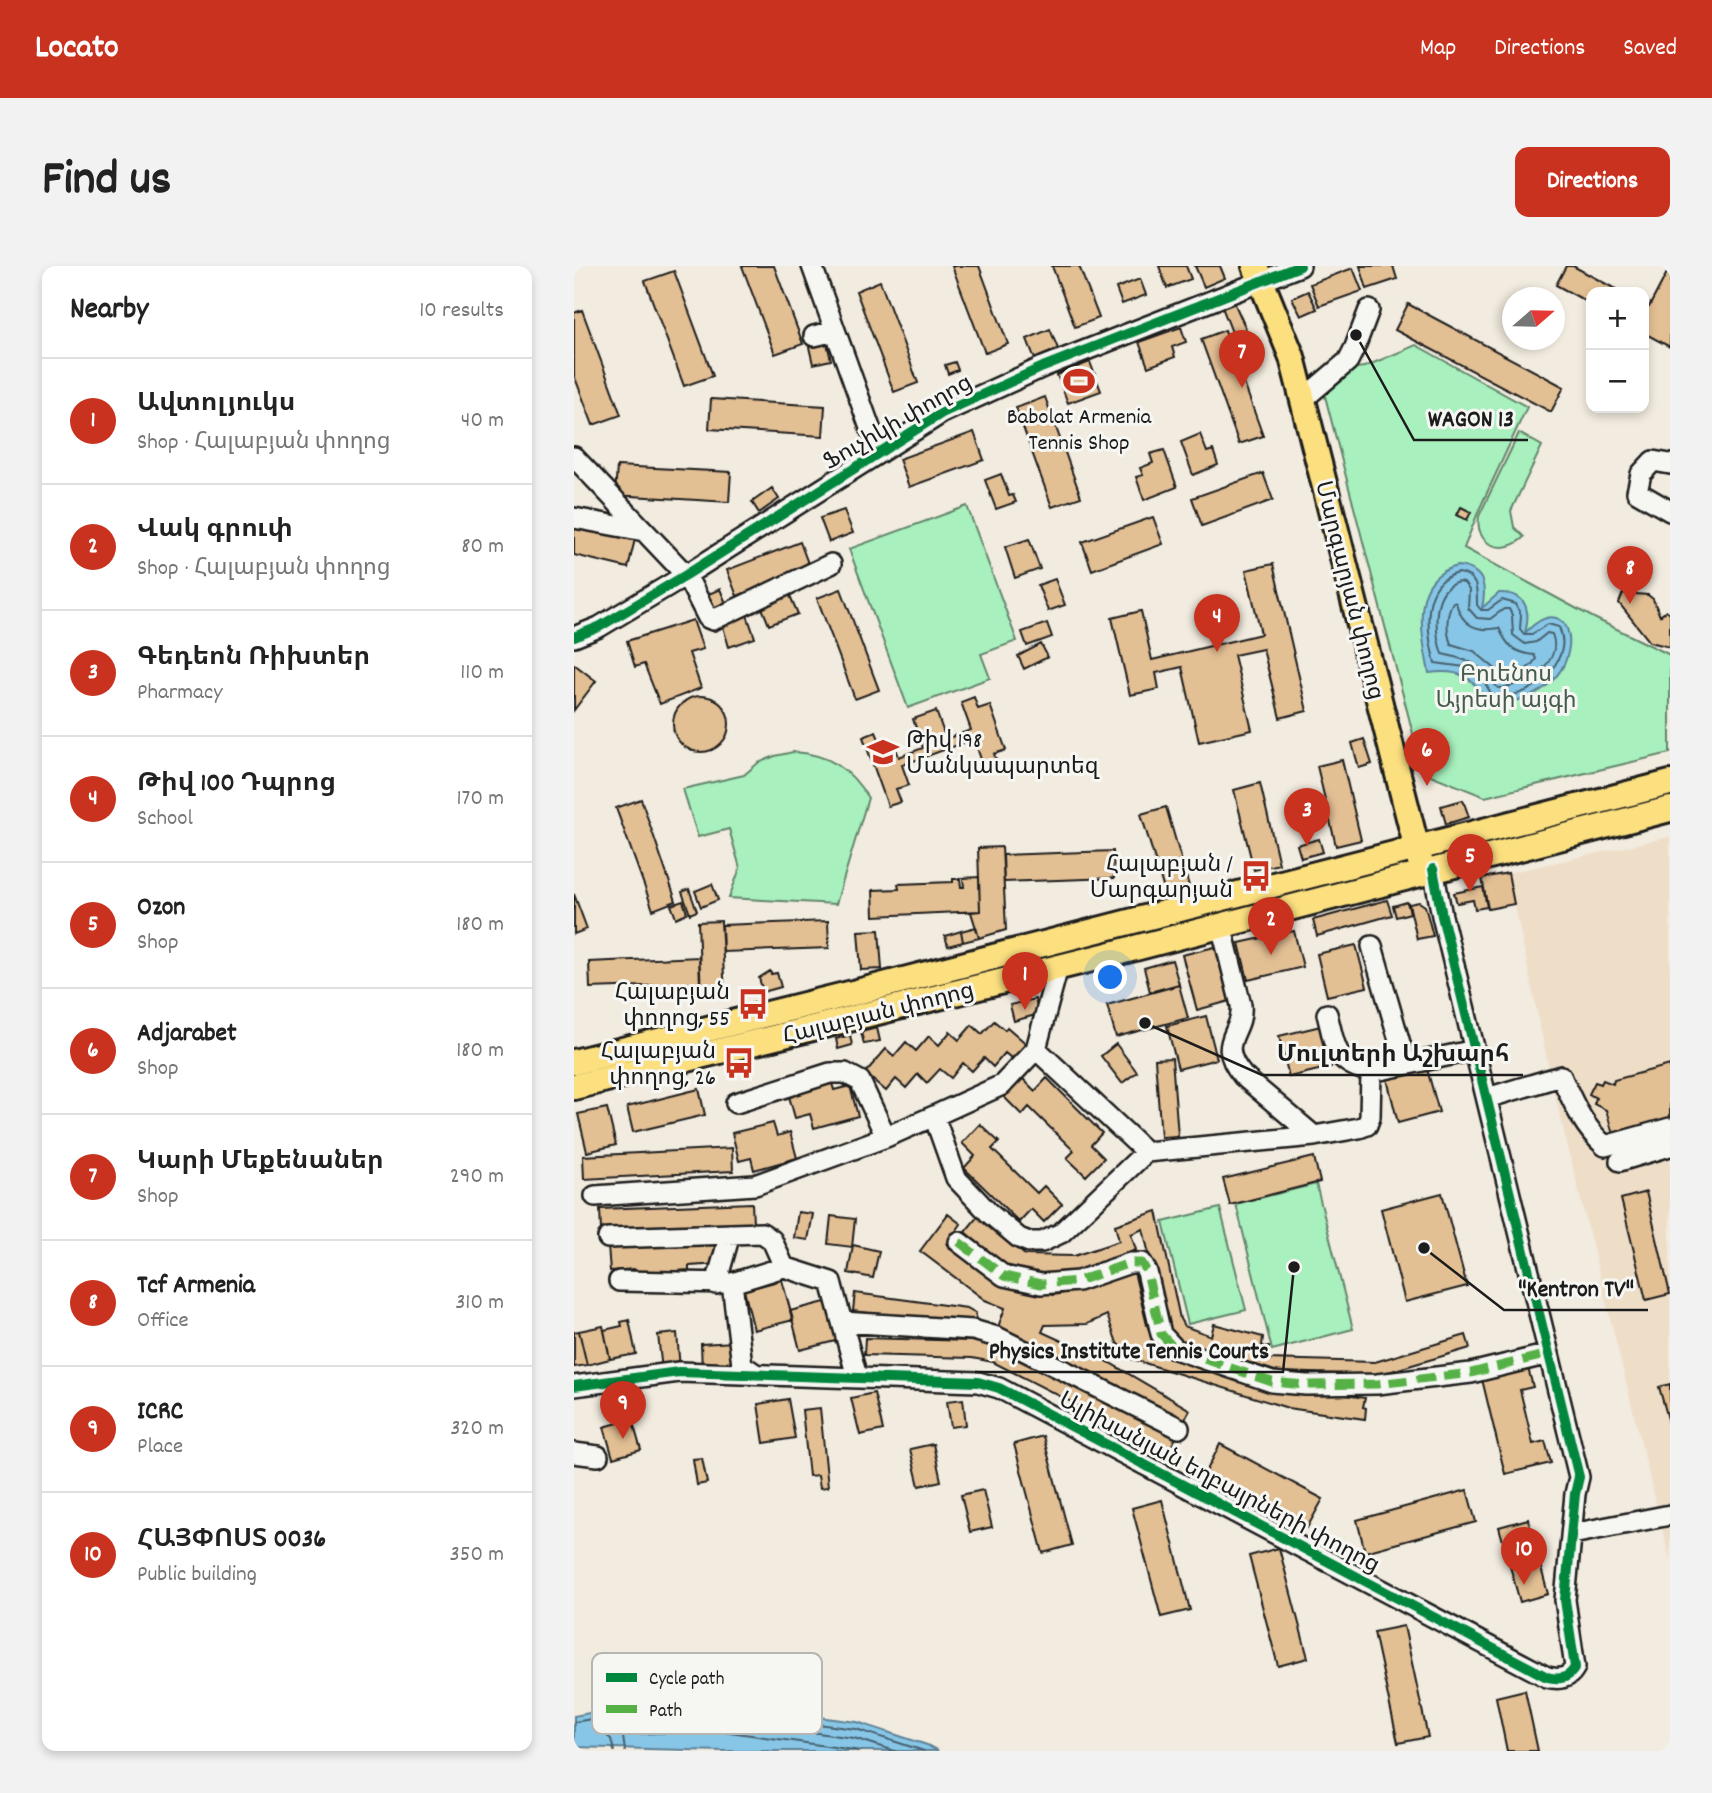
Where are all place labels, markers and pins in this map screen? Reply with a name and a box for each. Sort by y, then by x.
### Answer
pin: 7 [1219,330,1265,388]
sports icon: Babolat Armenia Tennis Shop [1062,364,1096,398]
callout: WAGON 13 [1414,395,1528,440]
place label: Babolat Armenia Tennis Shop [1007,402,1152,461]
pin: 8 [1607,546,1653,604]
pin: 4 [1194,594,1240,652]
place label: Թիվ 198 Մանկապարտեզ [906,726,1100,785]
pin: 6 [1404,728,1450,786]
school or university icon: Թիվ 198 Մանկապարտեզ [866,735,900,769]
pin: 3 [1284,788,1330,846]
pin: 5 [1447,834,1493,892]
place label: Հալաբյան / Մարգարյան [1090,850,1233,909]
bus stop icon: Հալաբյան / Մարգարյան [1239,859,1273,893]
pin: 2 [1248,897,1294,955]
pin: 1 [1002,952,1048,1010]
place label: Հալաբյան փողոց, 55 [615,978,730,1037]
bus stop icon: Հալաբյան փողոց, 55 [736,987,770,1021]
callout: Մուլտերի Աշխարհ [1262,1030,1523,1075]
place label: Հալաբյան փողոց, 26 [601,1037,716,1096]
bus stop icon: Հալաբյան փողոց, 26 [722,1046,756,1080]
callout: "Kentron TV" [1504,1265,1648,1310]
callout: Physics Institute Tennis Courts [975,1327,1283,1372]
pin: 9 [600,1381,646,1439]
pin: 10 [1501,1527,1547,1585]

